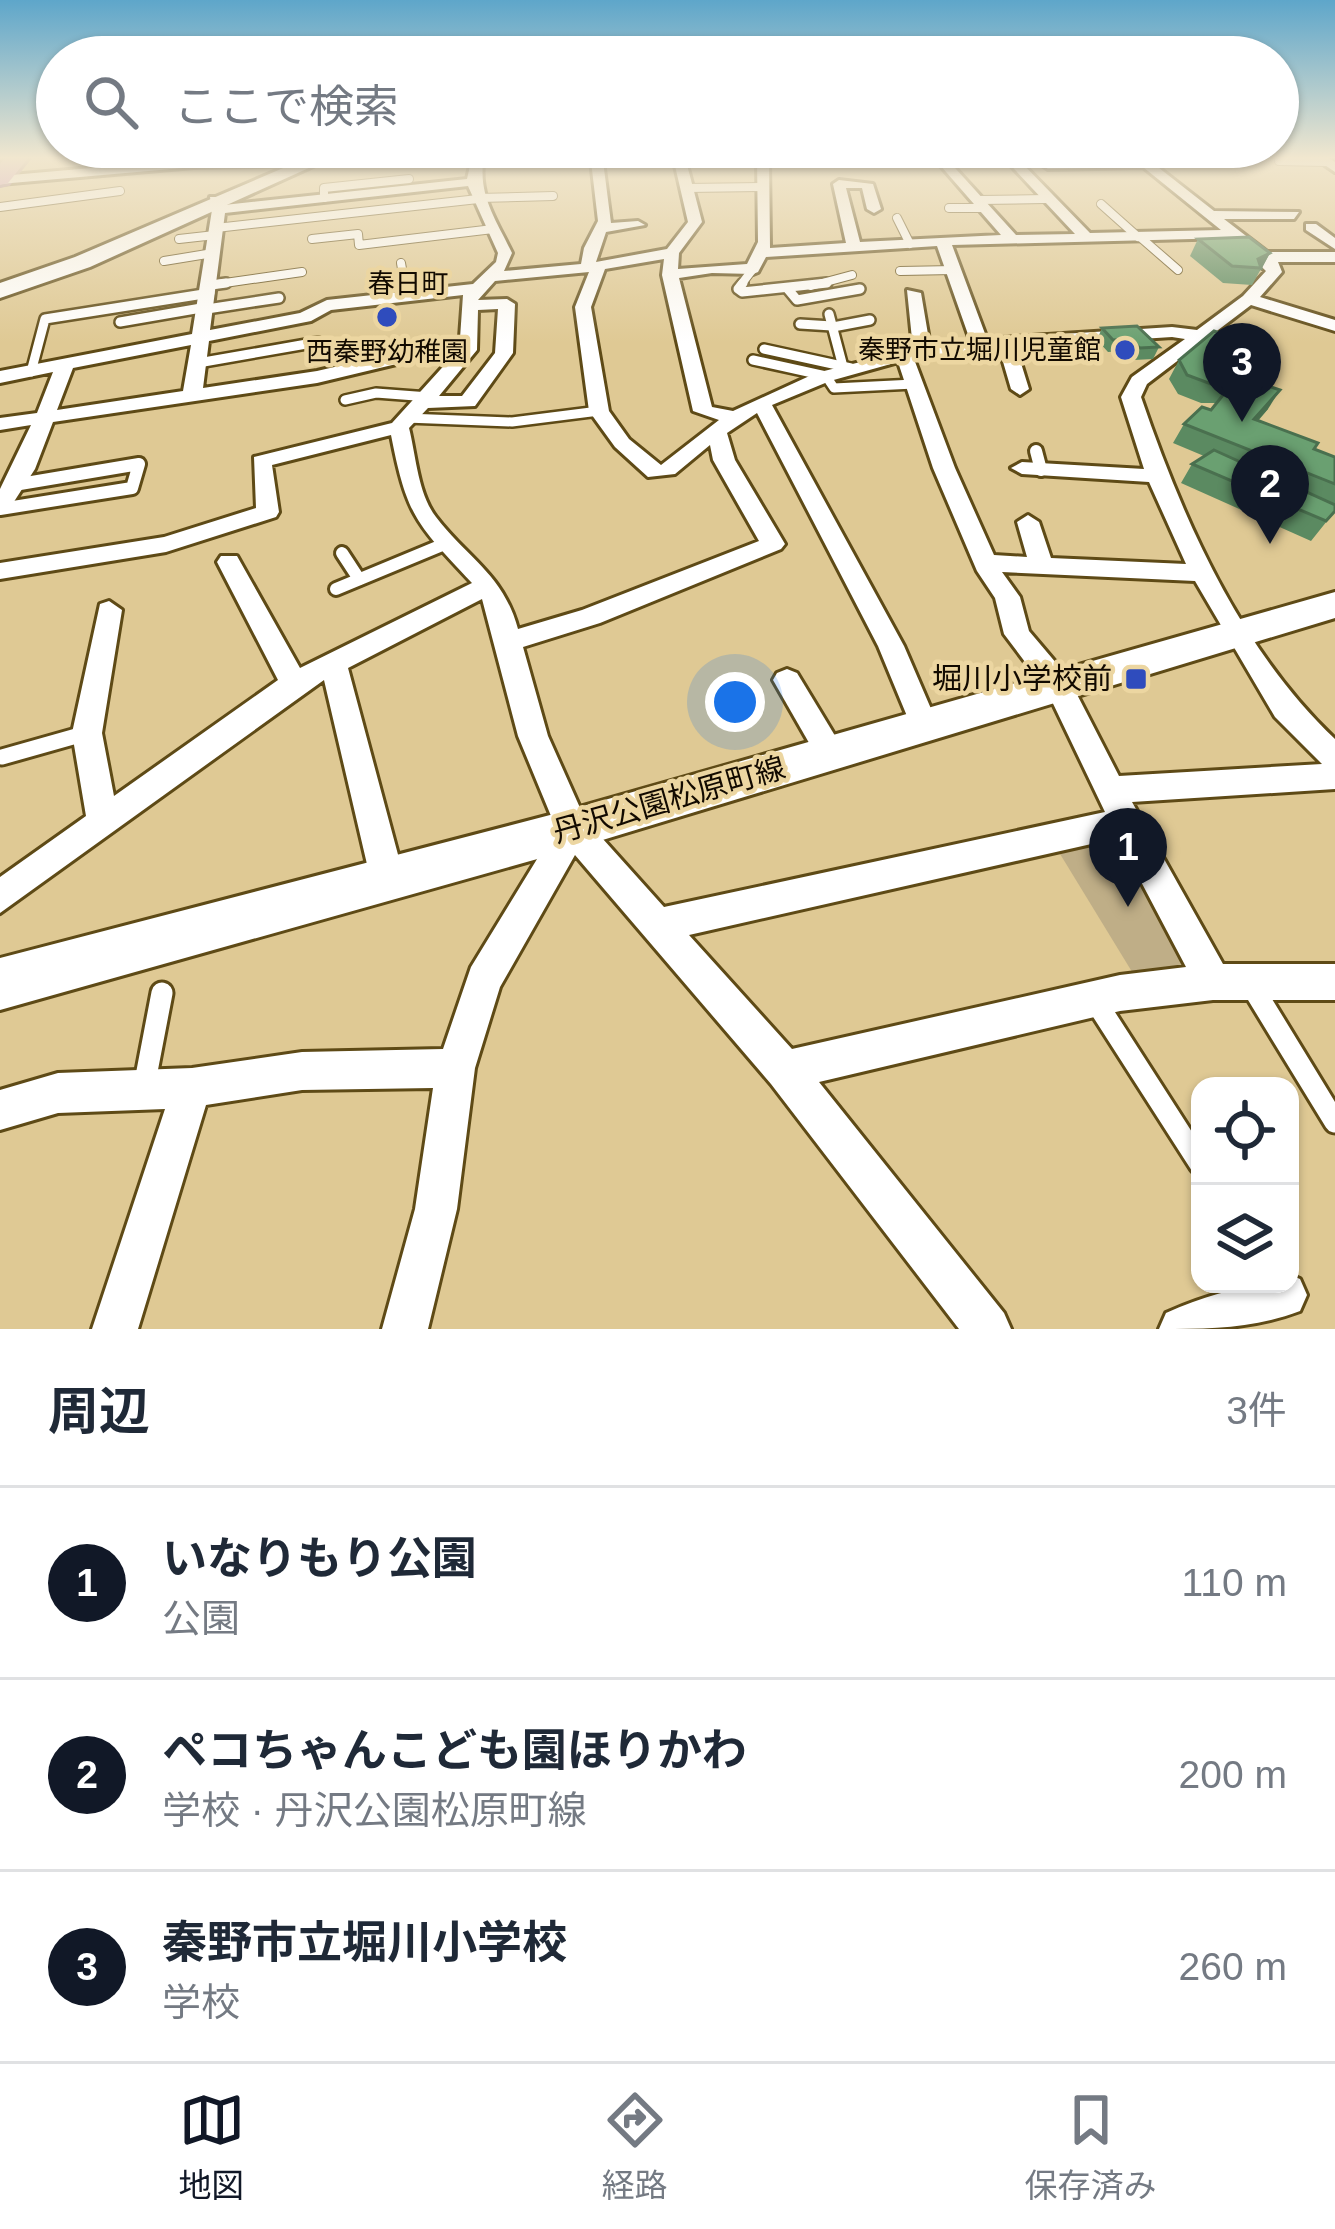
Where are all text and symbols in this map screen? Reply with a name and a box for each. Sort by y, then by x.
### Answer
search box [36,36,1299,168]
icon: search [78,69,144,135]
text: ここで検索 [174,81,399,132]
district label: 春日町 [368,269,449,299]
marker: 西秦野幼稚園 [374,304,400,330]
pin: 3 [1203,323,1281,422]
place label: 秦野市立堀川児童館 [858,335,1101,365]
place label: 西秦野幼稚園 [306,337,468,367]
marker: 秦野市立堀川児童館 [1112,337,1138,363]
pin: 2 [1231,445,1309,544]
place label: 堀川小学校前 [932,662,1112,695]
marker: 堀川小学校前 [1123,666,1149,692]
your location [705,672,765,732]
street label: 丹沢公園松原町線 [549,751,789,848]
pin: 1 [1089,808,1167,907]
map controls [1191,1077,1299,1293]
button: locate [1191,1077,1299,1185]
button: layers [1191,1185,1299,1293]
text: 周辺 [48,1383,150,1440]
text: 3件 [1226,1389,1287,1432]
text: いなりもり公園 [162,1533,477,1584]
text: 1 [76,1561,98,1604]
text: 110 m [1182,1561,1287,1604]
text: 公園 [162,1597,240,1640]
text: ペコちゃんこども園ほりかわ [162,1725,747,1776]
text: 2 [76,1753,98,1796]
text: 200 m [1179,1753,1287,1796]
text: 学校 · 丹沢公園松原町線 [162,1789,587,1832]
text: 秦野市立堀川小学校 [162,1917,567,1968]
text: 3 [76,1945,98,1988]
text: 260 m [1179,1945,1287,1988]
text: 学校 [162,1981,240,2024]
tab: 地図 [179,2087,245,2207]
tab: 経路 [602,2087,668,2207]
tab: 保存済み [1025,2087,1157,2207]

